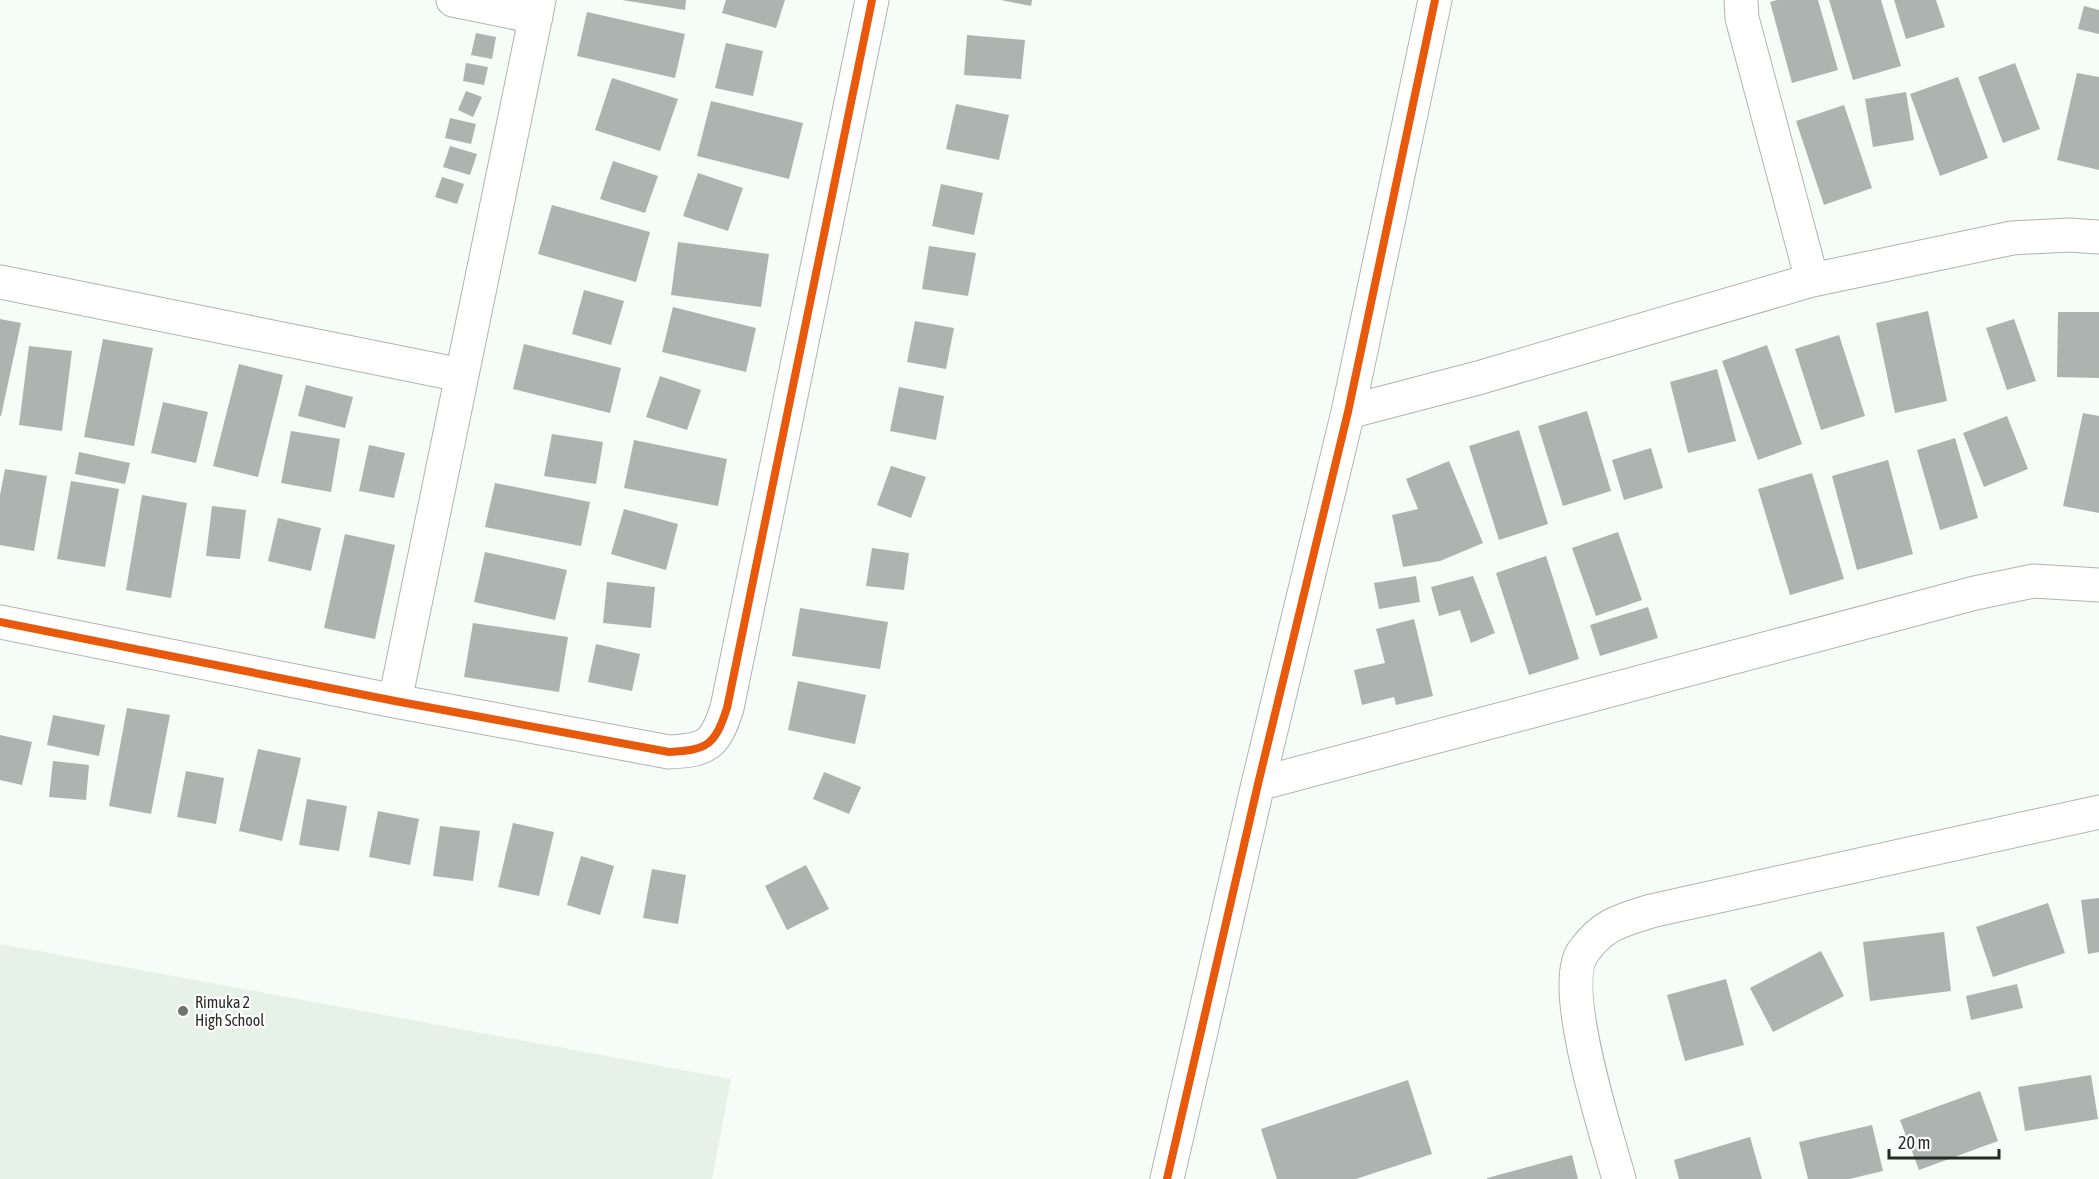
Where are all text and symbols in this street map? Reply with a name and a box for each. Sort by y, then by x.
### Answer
place label: Rimuka 2 High School [195,993,265,1030]
marker: Rimuka 2 High School [176,1004,190,1018]
scale bar [1889,1122,1998,1160]
text: 20 m [1898,1132,1930,1153]

